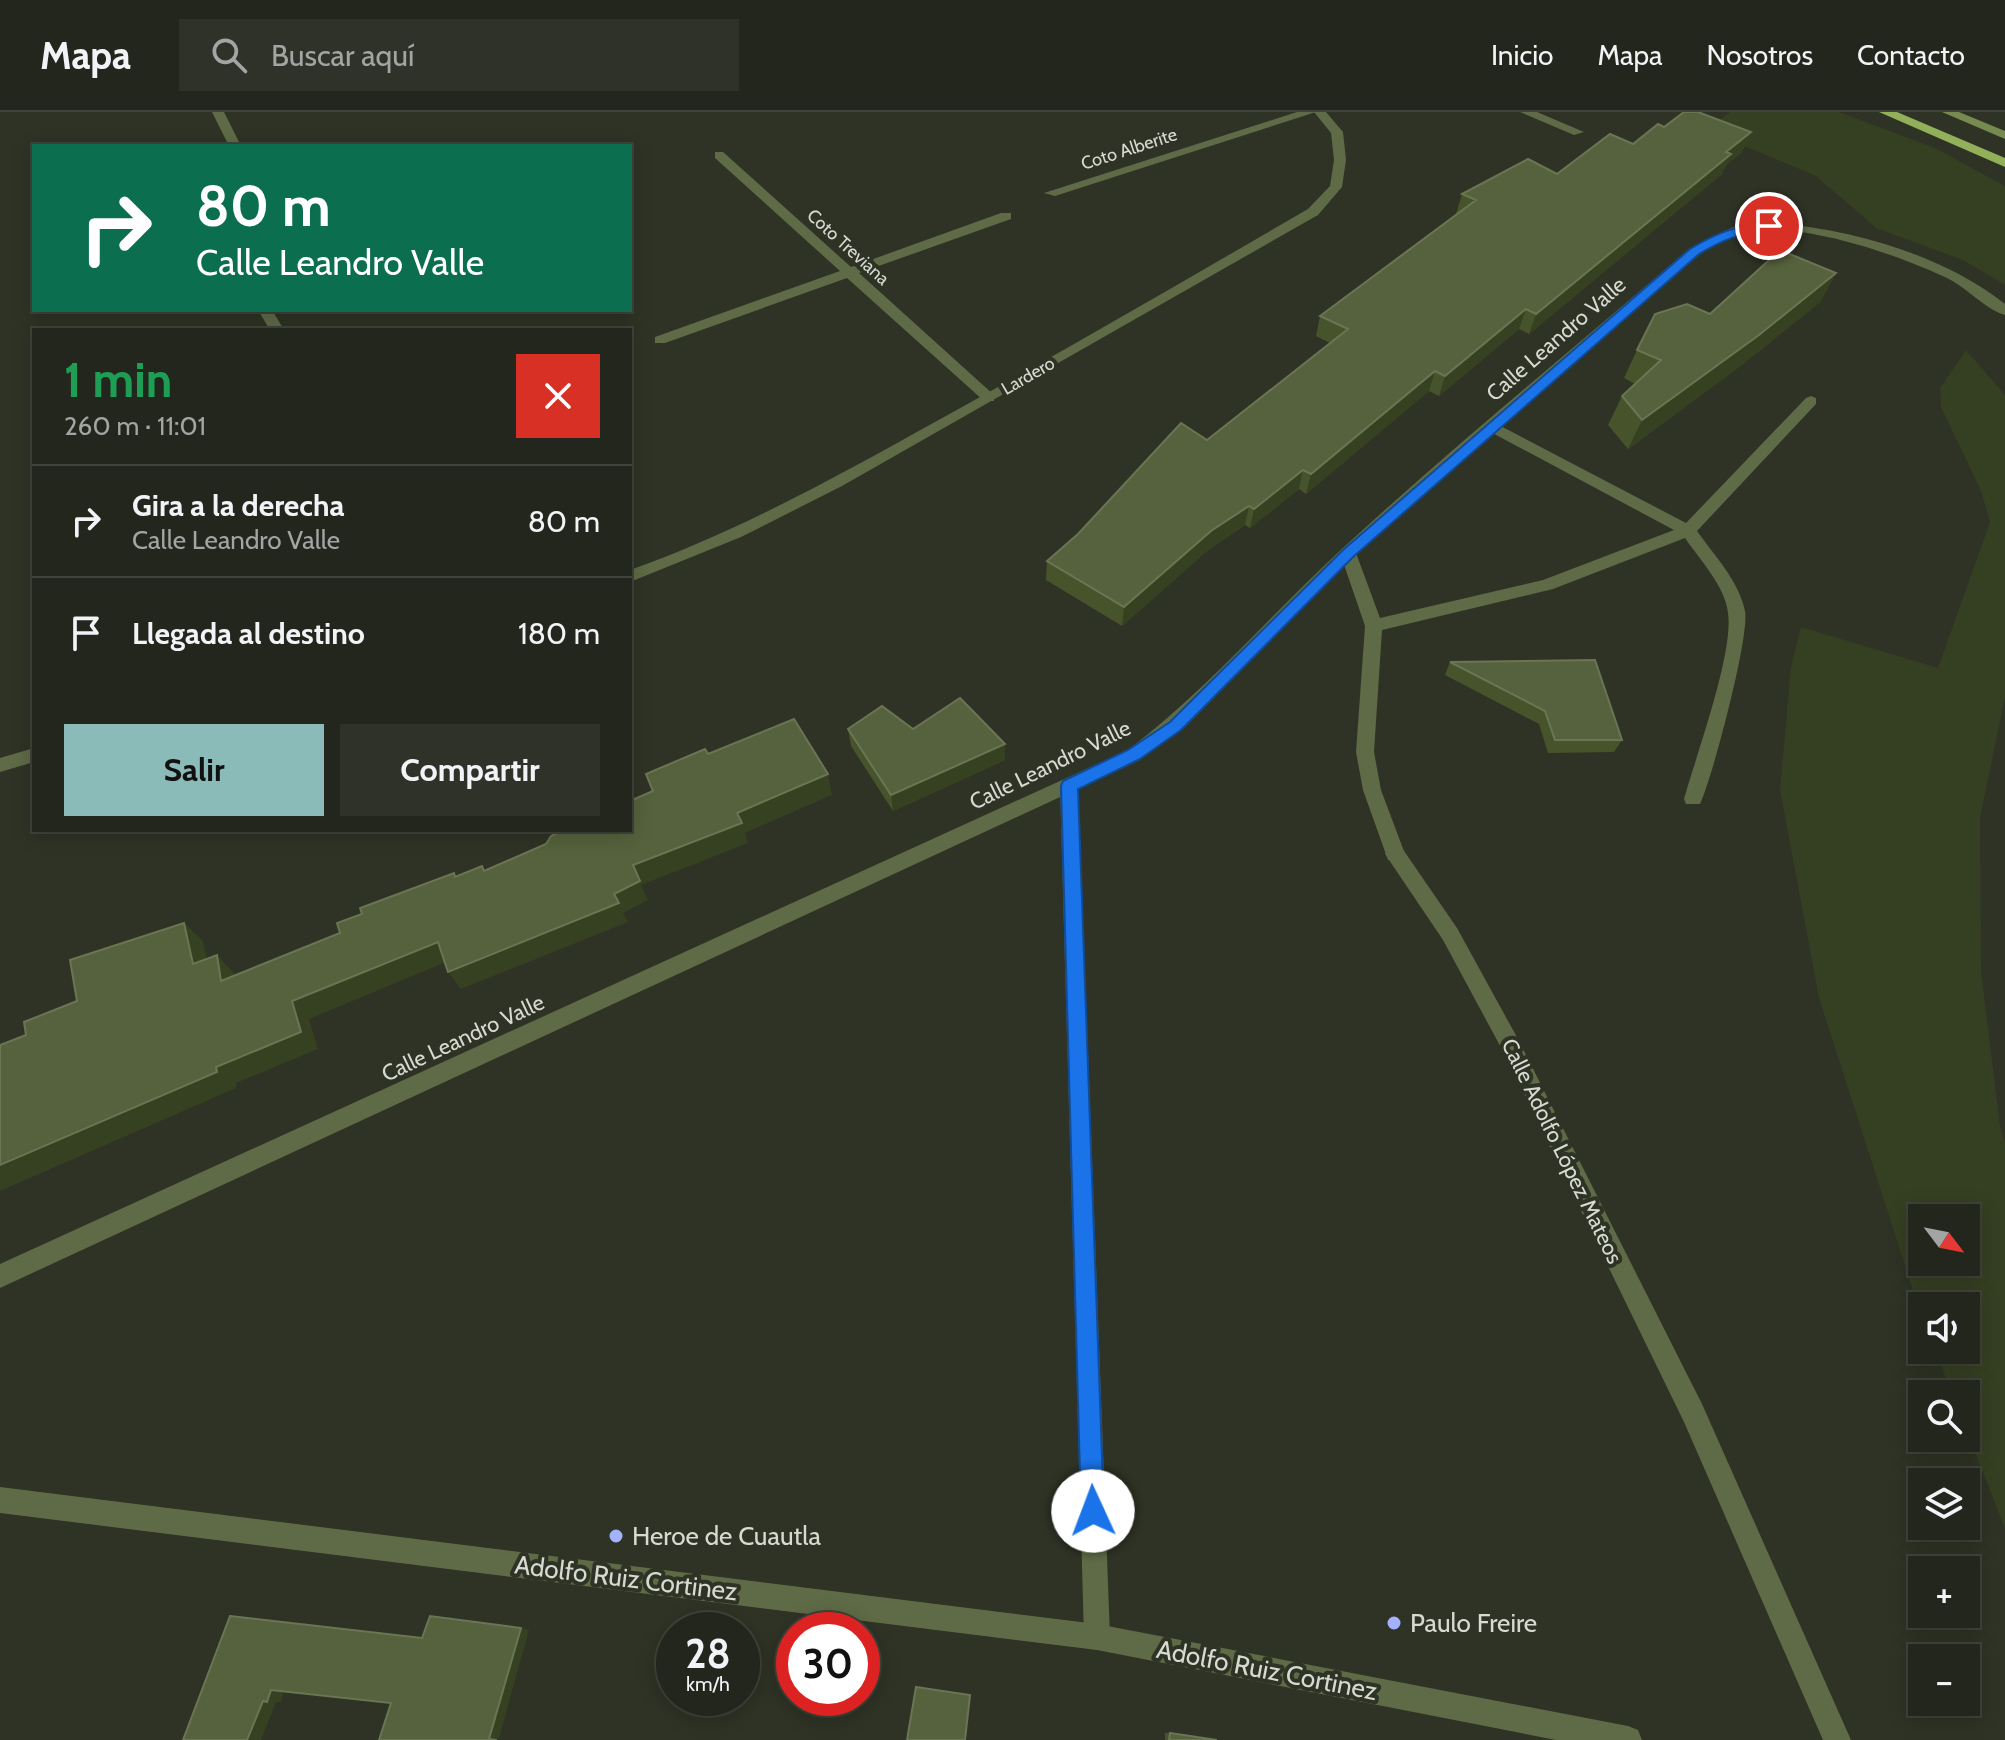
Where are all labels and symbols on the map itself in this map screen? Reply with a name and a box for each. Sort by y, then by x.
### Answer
street label: Coto Alberite [1078,123,1180,175]
pin [1735,192,1803,260]
street label: Coto Treviana [802,204,894,290]
street label: Calle Leandro Valle [1481,271,1631,407]
street label: Lardero [998,352,1059,400]
street label: Calle Leandro Valle [965,714,1135,816]
street label: Calle Leandro Valle [377,989,549,1087]
street label: Calle Adolfo López Mateos [1496,1034,1628,1268]
north arrow [1908,1204,1980,1276]
position arrow [1051,1469,1135,1553]
place label: Heroe de Cuautla [632,1520,821,1552]
marker: Heroe de Cuautla [607,1527,625,1545]
street label: Adolfo Ruiz Cortinez [513,1548,739,1608]
place label: Paulo Freire [1410,1607,1537,1639]
speed limit sign: 30 [776,1612,880,1716]
marker: Paulo Freire [1385,1614,1403,1632]
street label: Adolfo Ruiz Cortinez [1154,1633,1380,1707]

